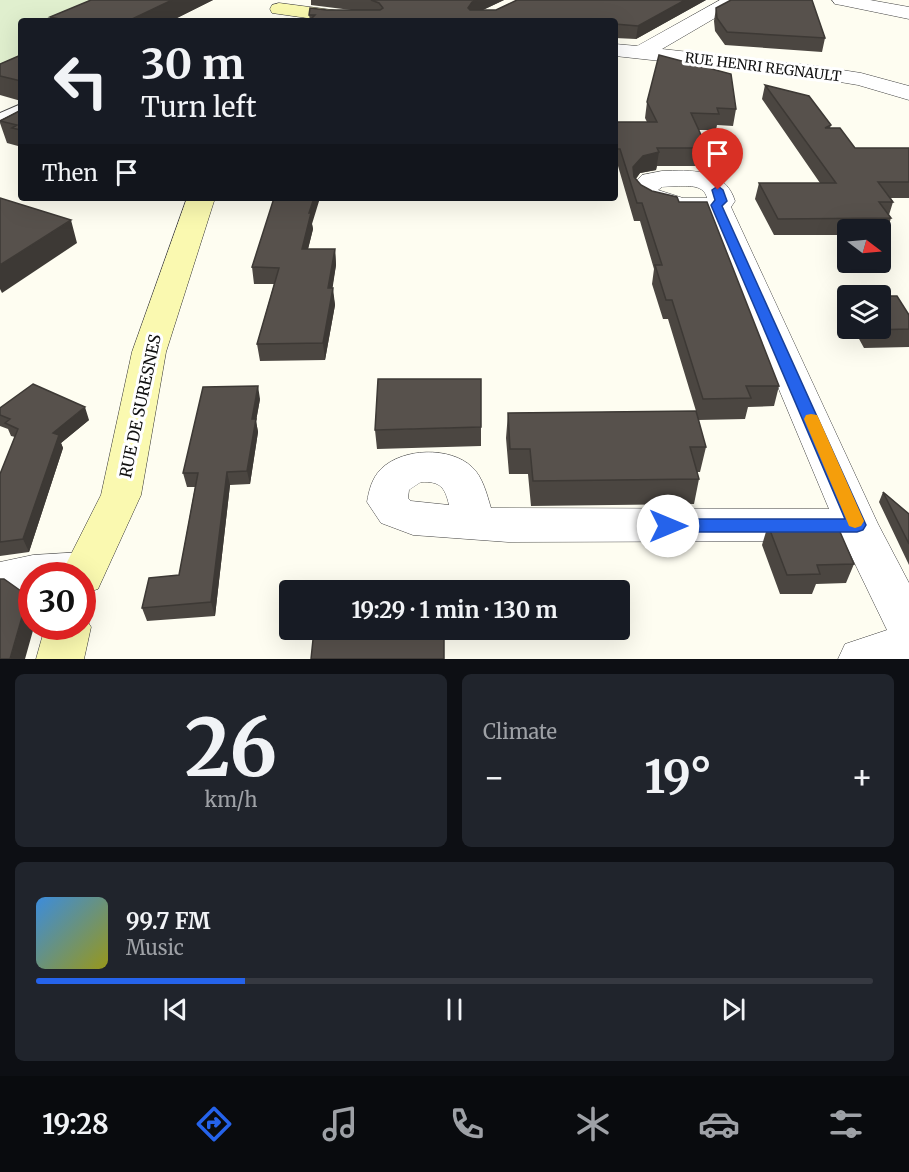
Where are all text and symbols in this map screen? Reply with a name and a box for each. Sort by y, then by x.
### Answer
text: 30 m [141,38,245,90]
icon: left [42,42,120,120]
street label: RUE HENRI REGNAULT [684,48,843,86]
text: Turn left [141,90,256,124]
pin [692,128,743,190]
icon: arrive [701,137,734,170]
icon: arrive [110,156,143,189]
text: Then [42,159,98,187]
north arrow [837,219,891,273]
map controls [837,219,891,339]
button: layers [837,285,891,339]
street label: RUE DE SURESNES [115,332,165,480]
position arrow [636,494,700,558]
speed limit sign: 30 [18,562,96,640]
text: 19:29 · 1 min · 130 m [351,596,558,624]
text: 26 [185,699,277,797]
text: Climate [483,719,557,744]
text: 19° [644,749,712,805]
text: − [483,757,505,798]
text: + [851,757,873,798]
text: km/h [205,787,257,812]
text: 99.7 FM [126,907,210,935]
text: Music [126,935,184,960]
icon: previous [159,993,192,1026]
icon: pause [438,993,471,1026]
icon: next [717,993,750,1026]
icon: directions [193,1103,235,1145]
icon: music [319,1103,361,1145]
icon: phone [446,1103,488,1145]
icon: climate [572,1103,614,1145]
icon: car [698,1103,740,1145]
icon: filters [825,1103,867,1145]
text: 19:28 [42,1107,109,1141]

